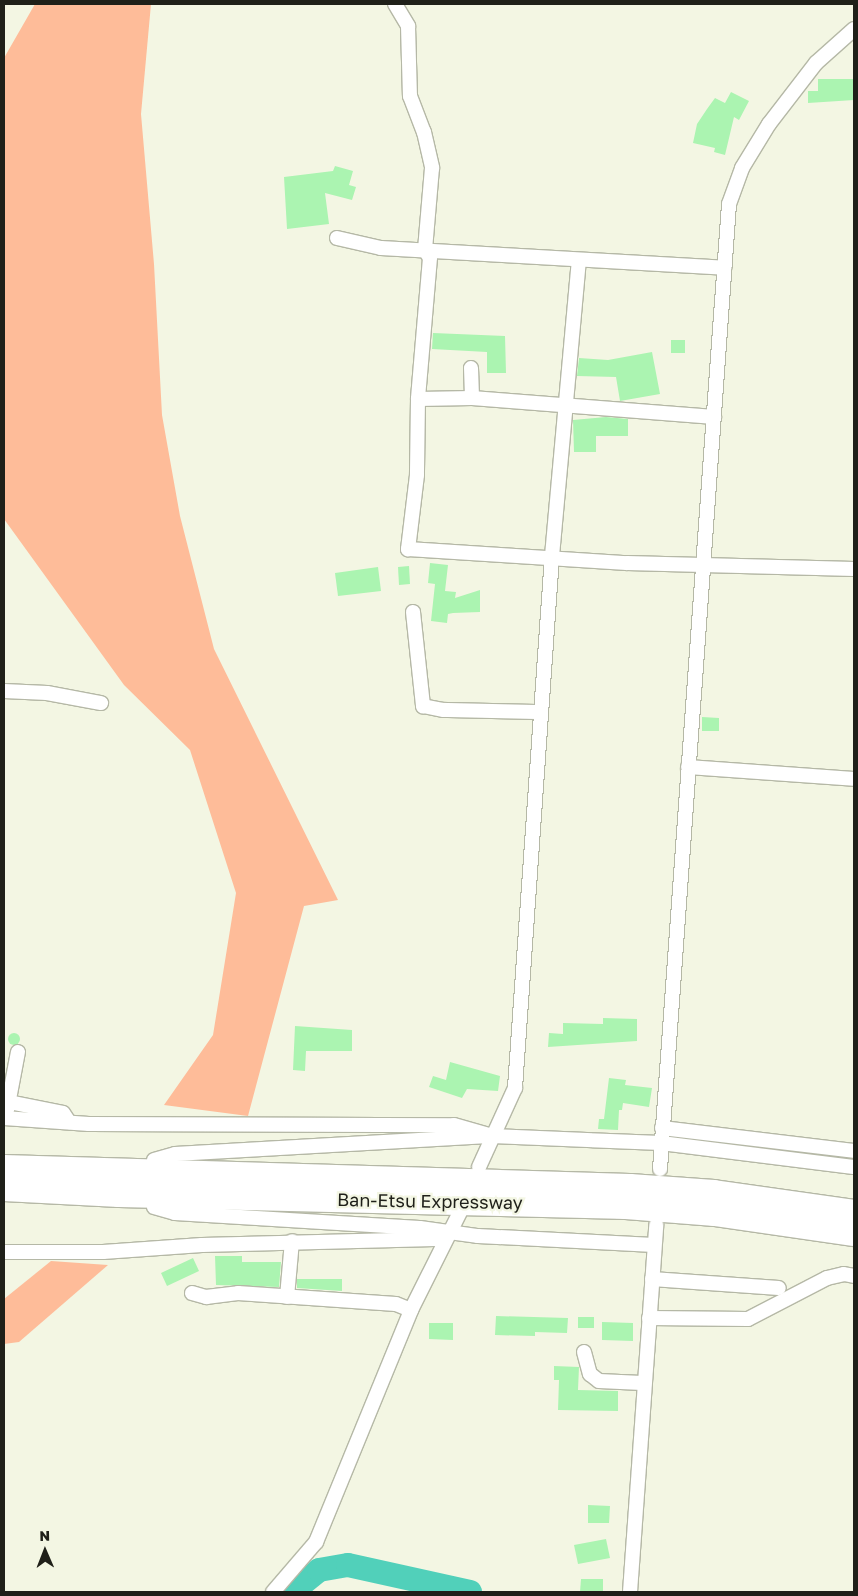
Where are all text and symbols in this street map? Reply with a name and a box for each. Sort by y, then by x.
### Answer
street label: Ban-Etsu Expressway [337,1189,523,1213]
north arrow [20,1526,70,1576]
text: N [39,1527,50,1544]

